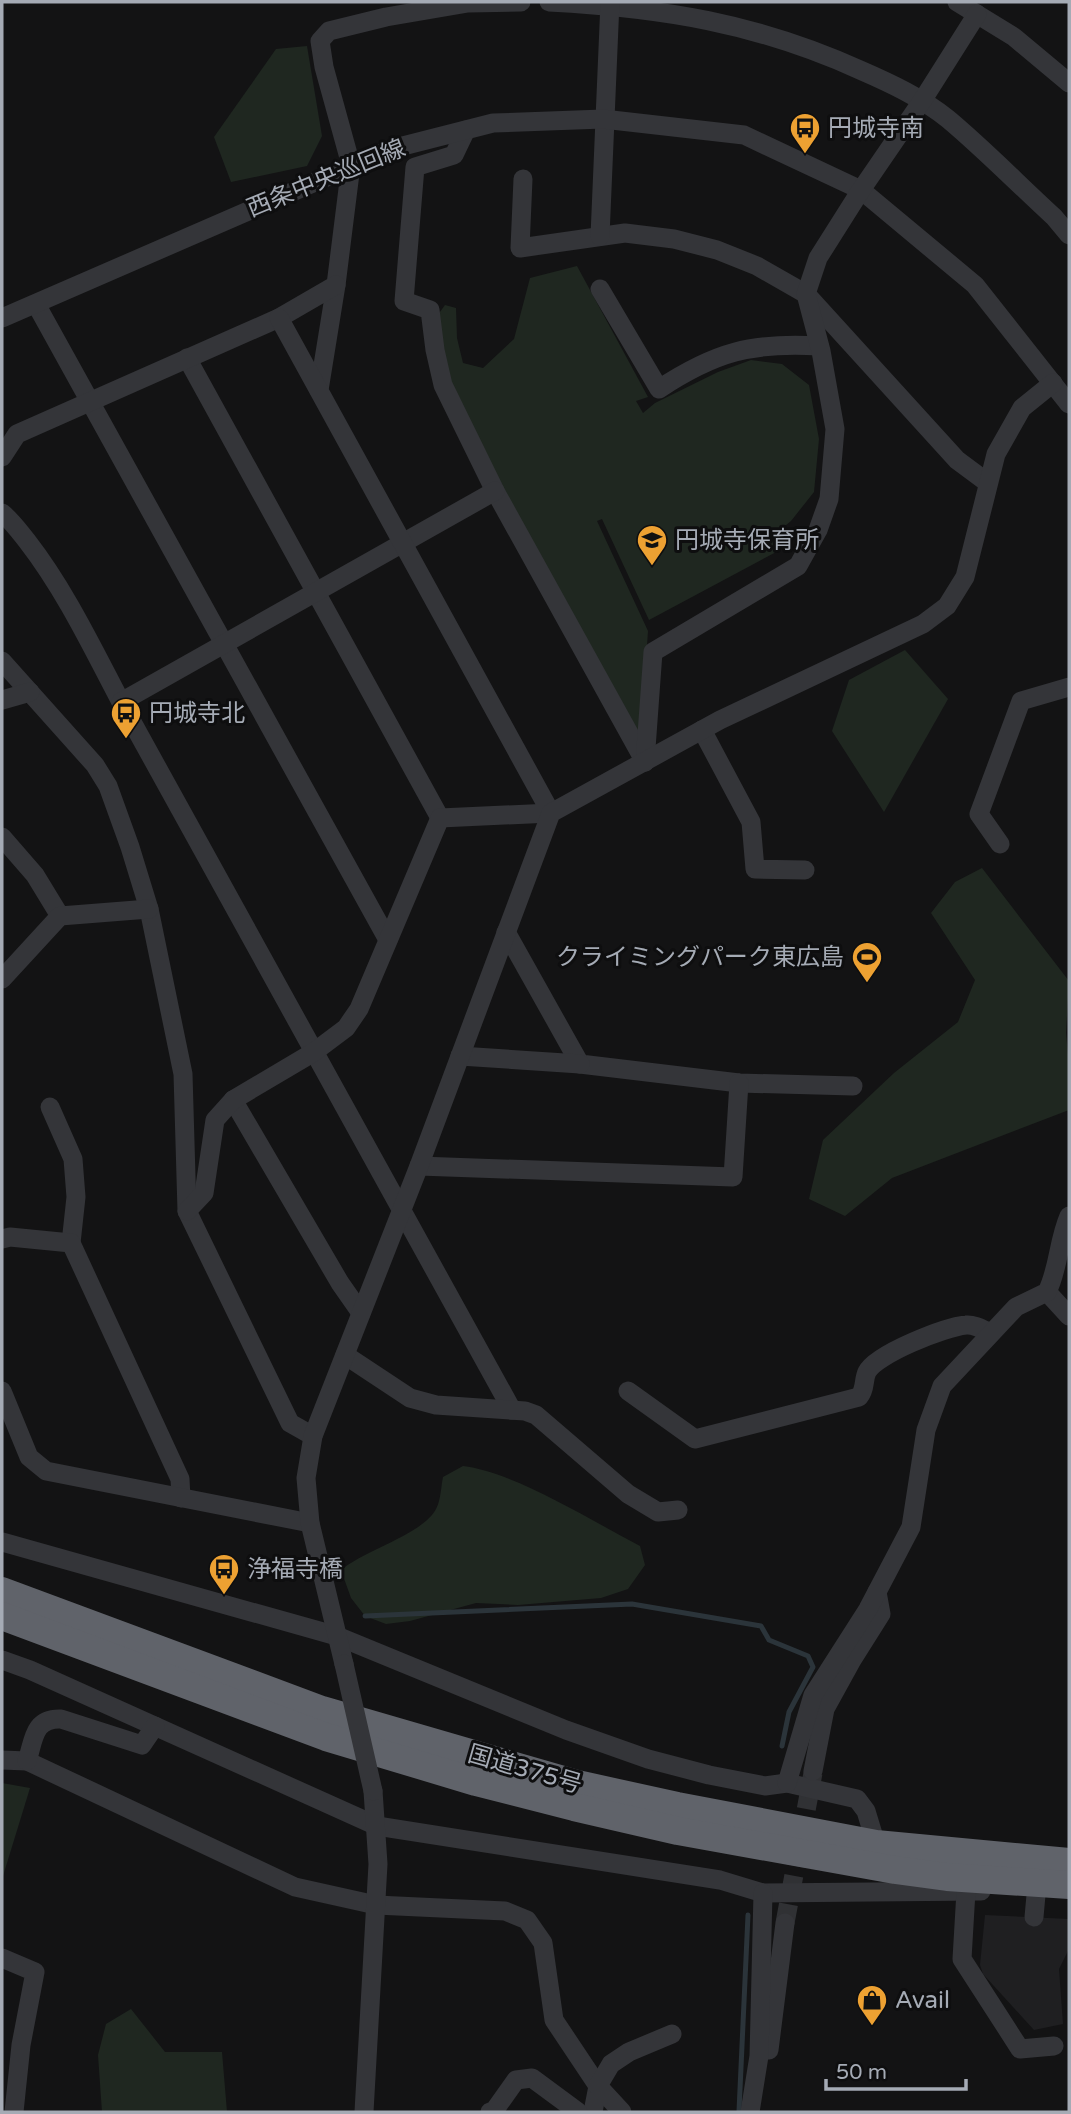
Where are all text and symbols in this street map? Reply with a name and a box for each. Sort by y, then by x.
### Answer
bus stop icon: 円城寺南 [788,111,822,155]
place label: 円城寺南 [828,114,924,143]
street label: 西条中央巡回線 [243,134,410,223]
school or university icon: 円城寺保育所 [635,523,669,567]
place label: 円城寺保育所 [675,526,819,555]
bus stop icon: 円城寺北 [109,696,143,740]
place label: 円城寺北 [149,699,245,728]
sports icon: クライミングパーク東広島 [850,940,884,984]
place label: クライミングパーク東広島 [556,943,844,972]
bus stop icon: 浄福寺橋 [207,1552,241,1596]
place label: 浄福寺橋 [247,1555,343,1584]
street label: 国道375号 [465,1739,585,1800]
shop icon: Avail [855,1983,889,2027]
place label: Avail [895,1986,950,2015]
scale bar [826,2048,966,2092]
text: 50 m [836,2060,887,2085]

